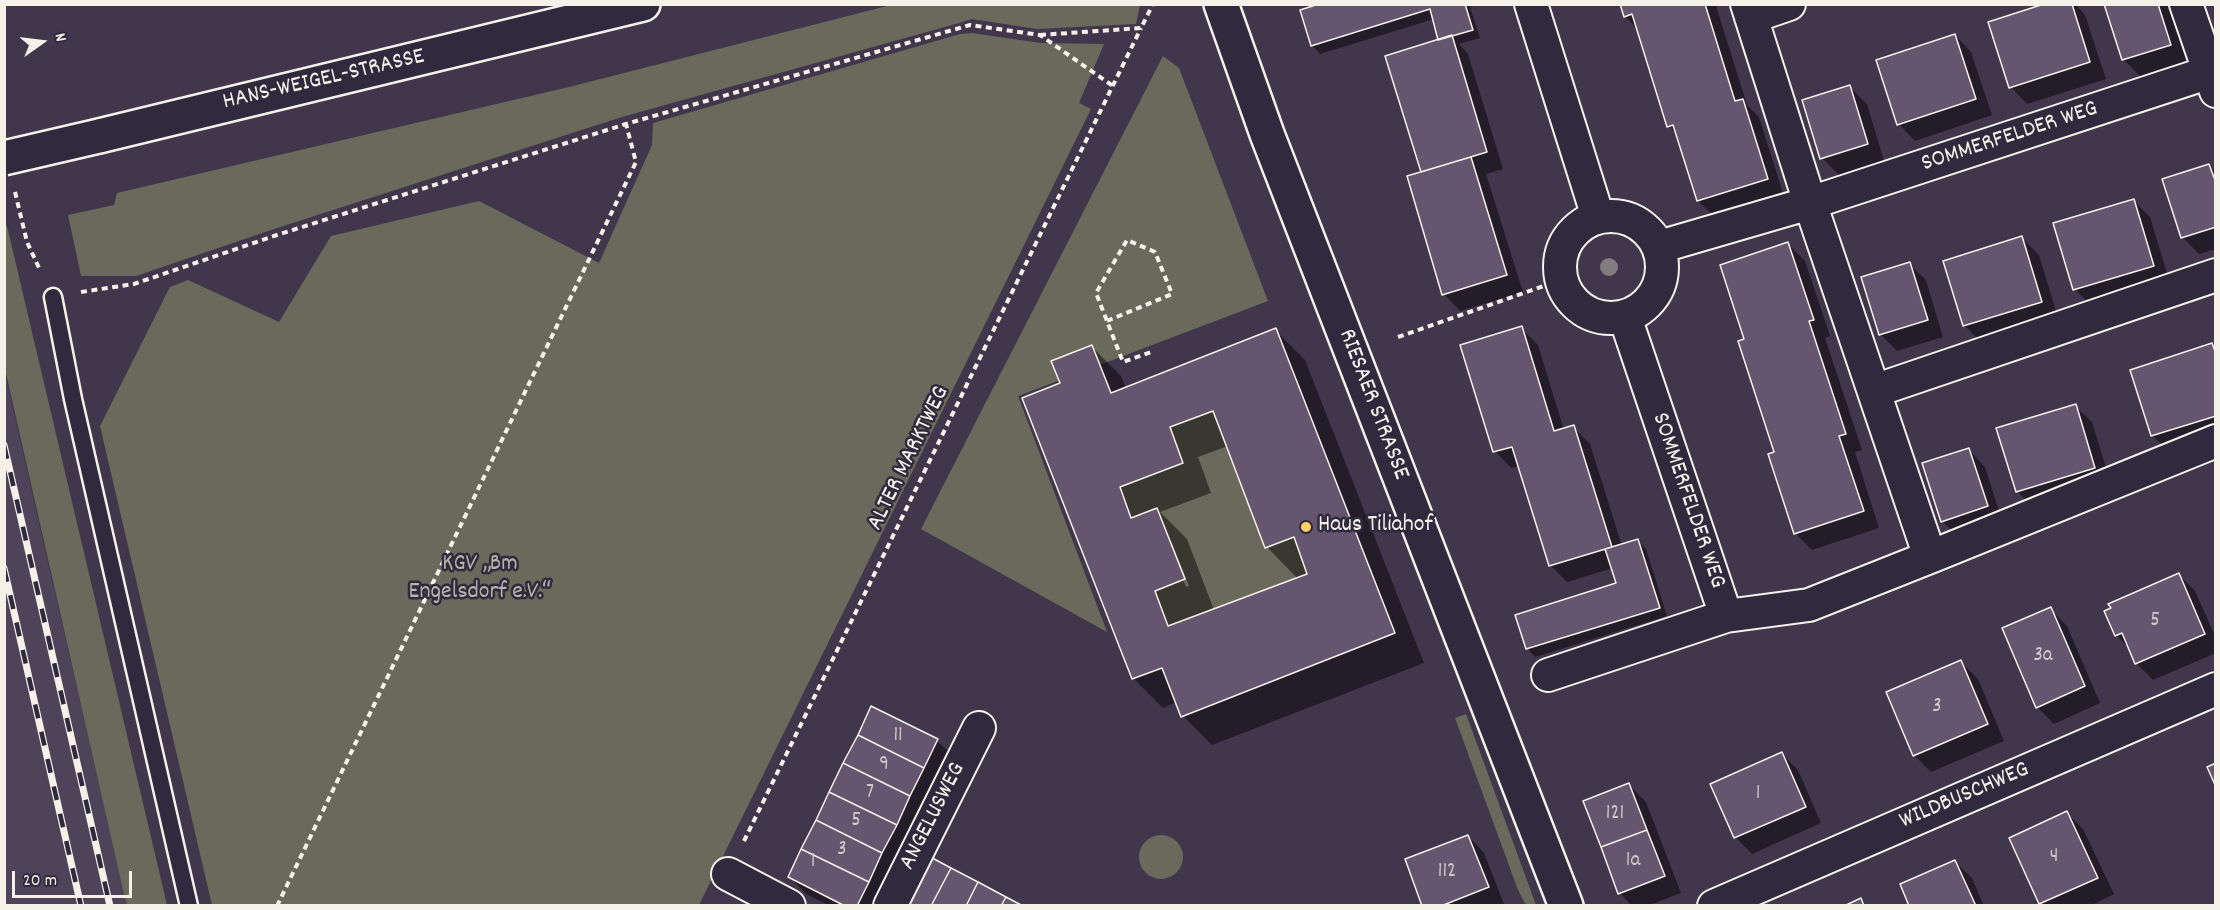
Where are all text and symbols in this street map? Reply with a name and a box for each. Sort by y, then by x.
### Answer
north arrow [12,12,72,72]
text: N [48,31,72,44]
street label: HANS-WEIGEL-STRASSE [220,44,428,118]
street label: SOMMERFELDER WEG [1918,96,2102,180]
street label: RIESAER STRASSE [1330,326,1414,484]
street label: ALTER MARKTWEG [863,382,957,536]
street label: SOMMERFELDER WEG [1643,409,1731,593]
place label: Haus Tiliahof [1318,513,1433,541]
marker: Haus Tiliahof [1299,520,1313,534]
park label: KGV „Bm Engelsdorf e.V.“ [409,552,551,608]
house number: 5 [2150,609,2160,635]
house number: 3a [2033,644,2053,670]
house number: 3 [1932,695,1942,721]
house number: 11 [893,724,903,750]
house number: 9 [879,753,889,779]
street label: WILDBUSCHWEG [1896,757,2034,837]
street label: ANGELUSWEG [895,758,973,876]
house number: 7 [866,781,874,807]
house number: 1 [1756,782,1760,808]
house number: 121 [1606,802,1624,828]
house number: 5 [851,809,861,835]
house number: 3 [837,838,847,864]
house number: 4 [2050,845,2058,871]
house number: 1a [1626,849,1640,875]
house number: 1 [811,850,815,876]
scale bar [15,859,135,897]
house number: 112 [1438,860,1456,886]
text: 20 m [23,869,57,894]

